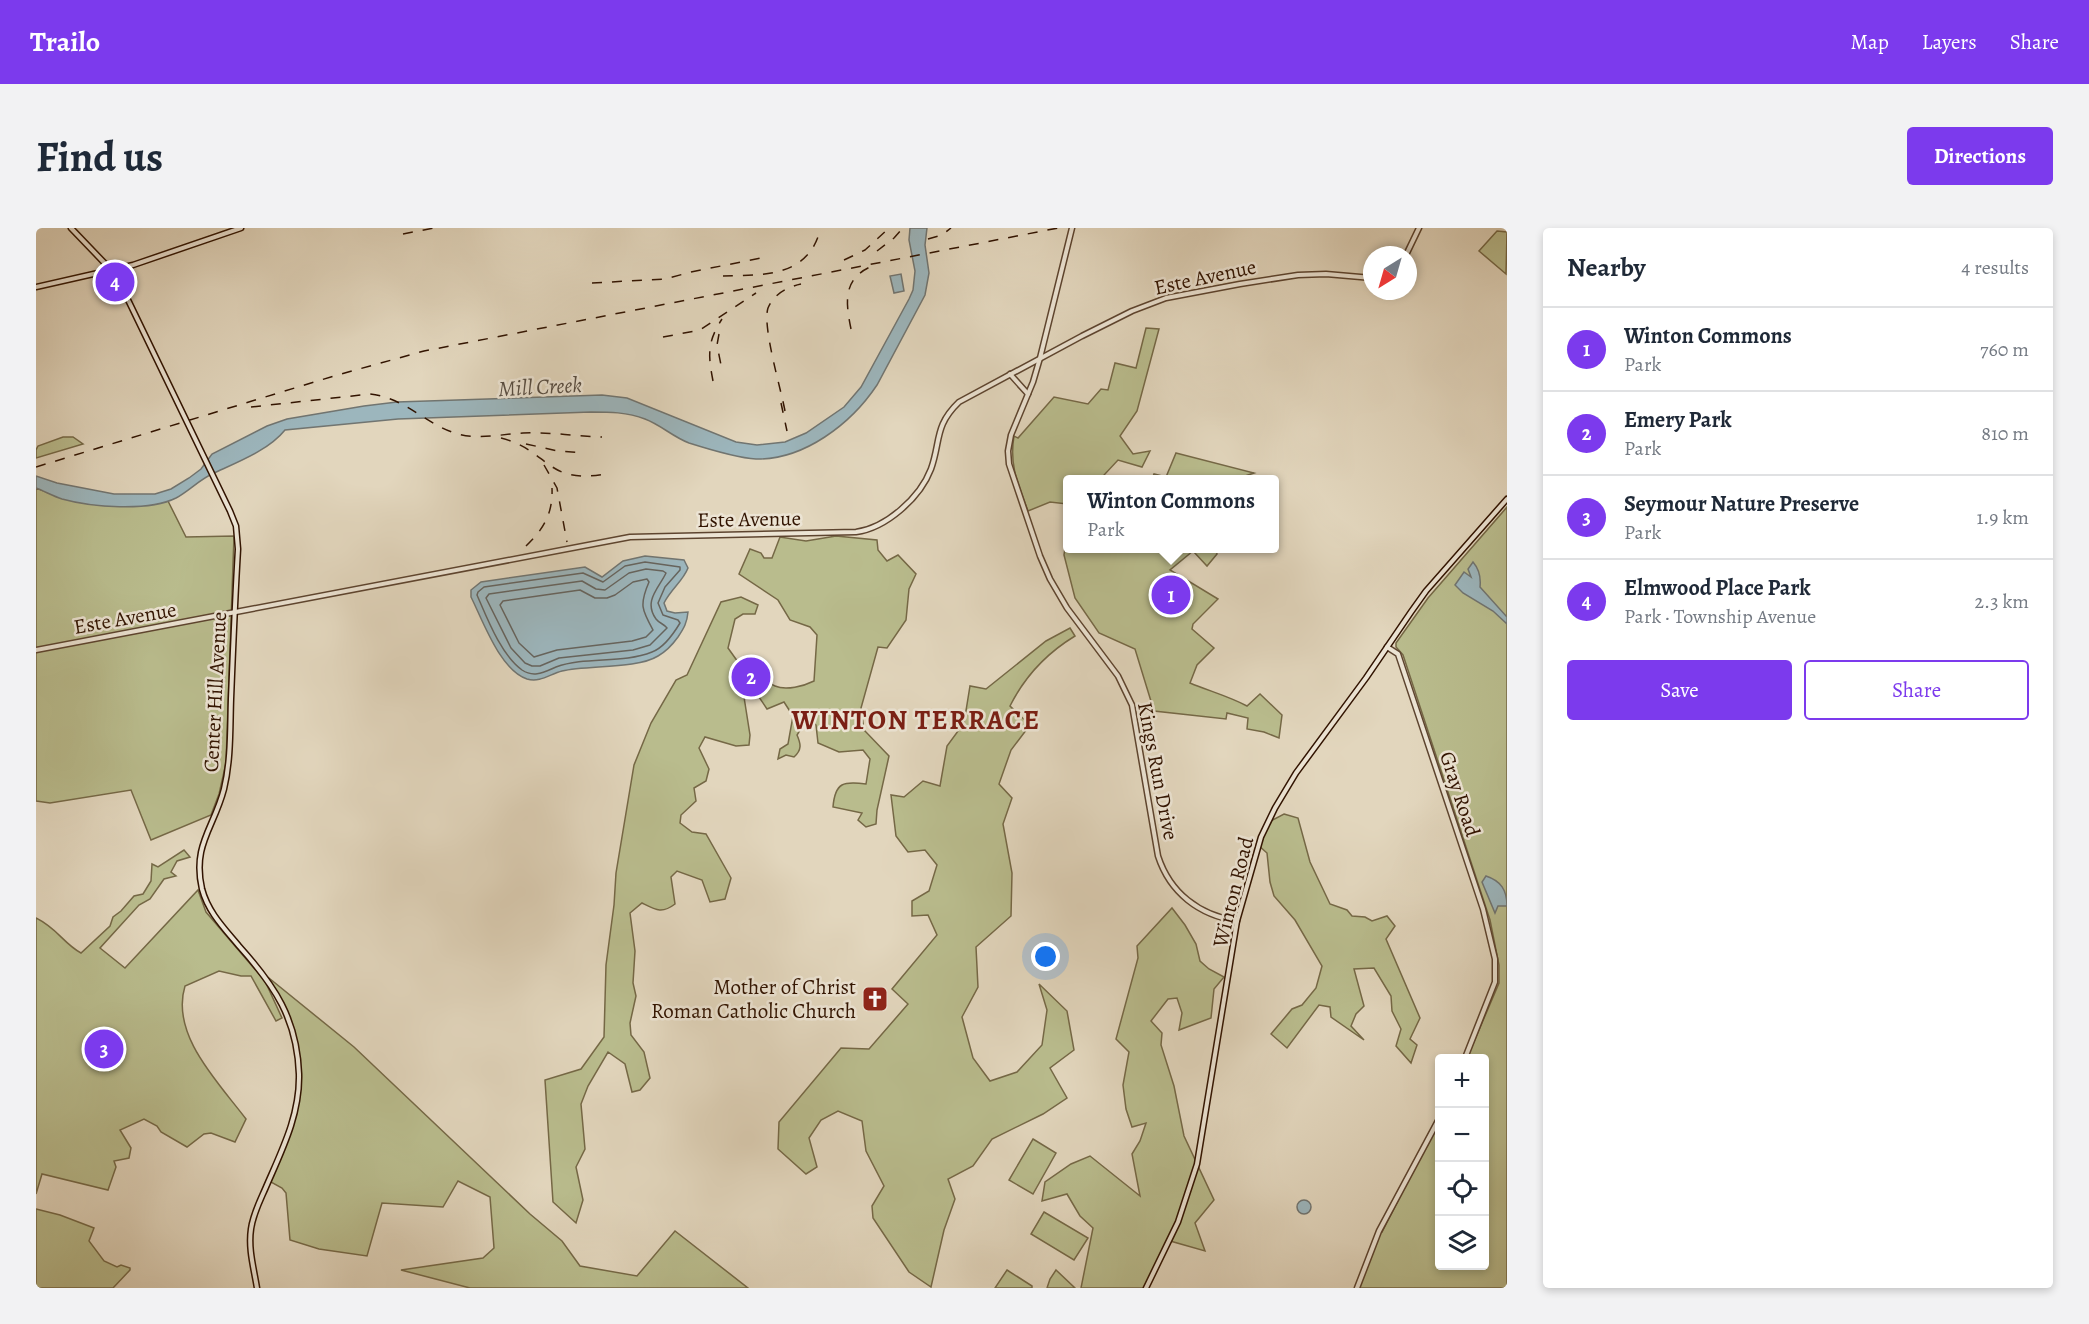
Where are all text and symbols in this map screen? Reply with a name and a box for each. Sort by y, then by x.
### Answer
text: Trailo [30,23,100,61]
text: Map [1850,28,1889,56]
text: Layers [1922,28,1977,56]
text: Share [2010,28,2059,56]
button: Directions [1907,127,2053,185]
text: Find us [36,128,163,185]
north arrow [1363,246,1417,300]
text: Nearby [1567,250,1646,285]
street label: Este Avenue [1151,253,1259,301]
text: 4 results [1961,254,2029,281]
pin: 4 [96,260,134,304]
text: Winton Commons [1624,321,1792,351]
text: 1 [1583,336,1590,363]
text: 760 m [1980,336,2029,363]
text: Park [1624,351,1662,378]
water label: Mill Creek [497,370,583,404]
text: Emery Park [1624,405,1732,435]
text: 2 [1582,420,1591,447]
text: 810 m [1981,420,2029,447]
text: Park [1624,435,1662,462]
popup [1063,475,1279,553]
text: Winton Commons [1087,486,1255,516]
text: Seymour Nature Preserve [1624,489,1859,519]
street label: Este Avenue [697,504,801,534]
text: 3 [1582,504,1591,531]
text: 1.9 km [1976,504,2029,531]
text: Park [1087,516,1125,543]
text: Park [1624,519,1662,546]
pin: 1 [1152,572,1190,617]
text: Elmwood Place Park [1624,573,1811,603]
text: 4 [1582,588,1591,615]
text: 2.3 km [1975,588,2029,615]
street label: Este Avenue [71,595,179,641]
text: Park · Township Avenue [1624,603,1816,630]
street label: Center Hill Avenue [197,611,233,773]
pin: 2 [732,654,770,700]
button: Save [1567,660,1792,720]
button: Share [1804,660,2029,720]
street label: Kings Run Drive [1131,700,1185,842]
district label: WINTON TERRACE [790,702,1041,738]
street label: Gray Road [1433,748,1487,841]
street label: Winton Road [1206,833,1260,951]
your location [1031,942,1060,971]
place label: Mother of Christ Roman Catholic Church [651,973,856,1025]
church icon: Mother of Christ Roman Catholic Church [860,984,890,1014]
pin: 3 [84,1026,124,1072]
map controls [1435,1054,1489,1270]
button: + [1435,1054,1489,1108]
button: − [1435,1108,1489,1162]
button: locate [1435,1162,1489,1216]
button: layers [1435,1216,1489,1270]

